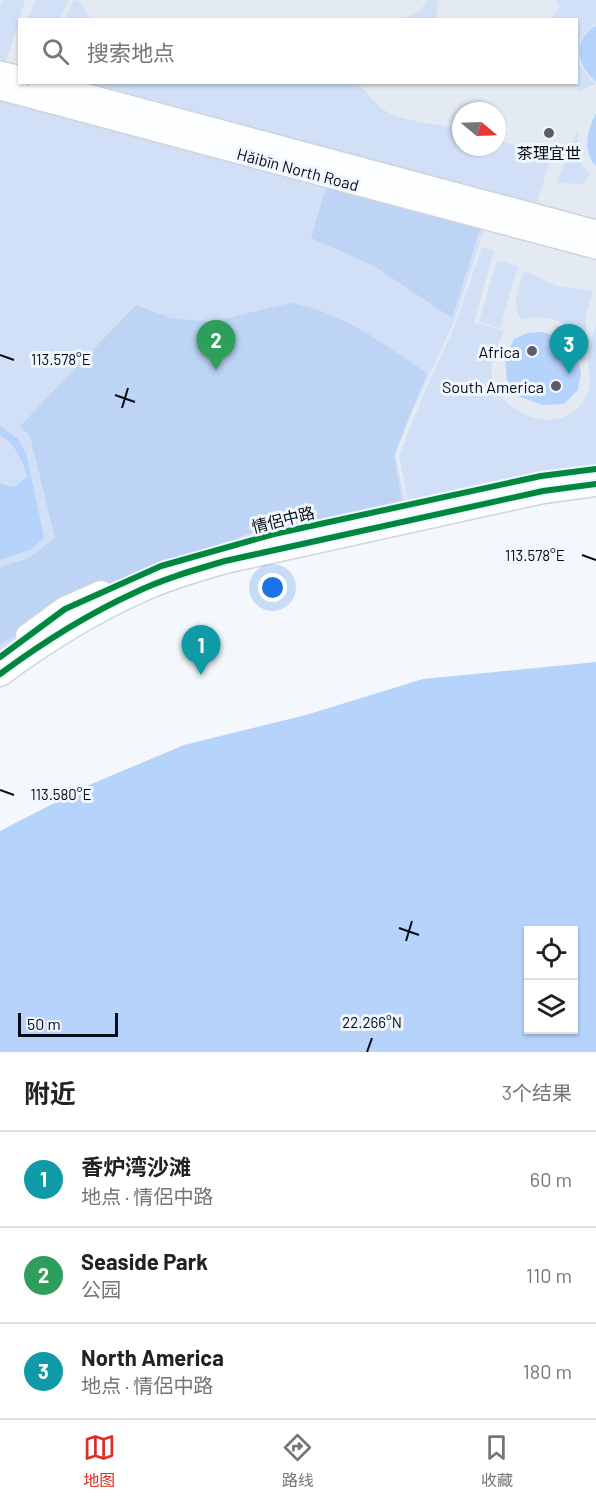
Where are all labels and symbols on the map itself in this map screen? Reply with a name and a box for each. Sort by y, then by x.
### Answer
north arrow [452,102,506,156]
marker: 茶理宜世 [542,126,556,140]
place label: 茶理宜世 [517,143,581,162]
street label: Hǎibīn North Road [235,144,361,194]
pin: 2 [196,320,236,370]
pin: 3 [550,324,588,374]
place label: Africa [478,342,520,361]
marker: Africa [525,344,539,358]
text: 113.578°E [31,350,91,368]
place label: South America [442,377,544,396]
marker: South America [549,379,563,393]
street label: 情侶中路 [250,502,316,536]
text: 113.578°E [505,546,565,564]
your location [258,573,287,602]
pin: 1 [182,626,220,675]
text: 113.580°E [30,785,92,803]
scale bar [18,1010,118,1038]
text: 22.266°N [342,1013,402,1031]

